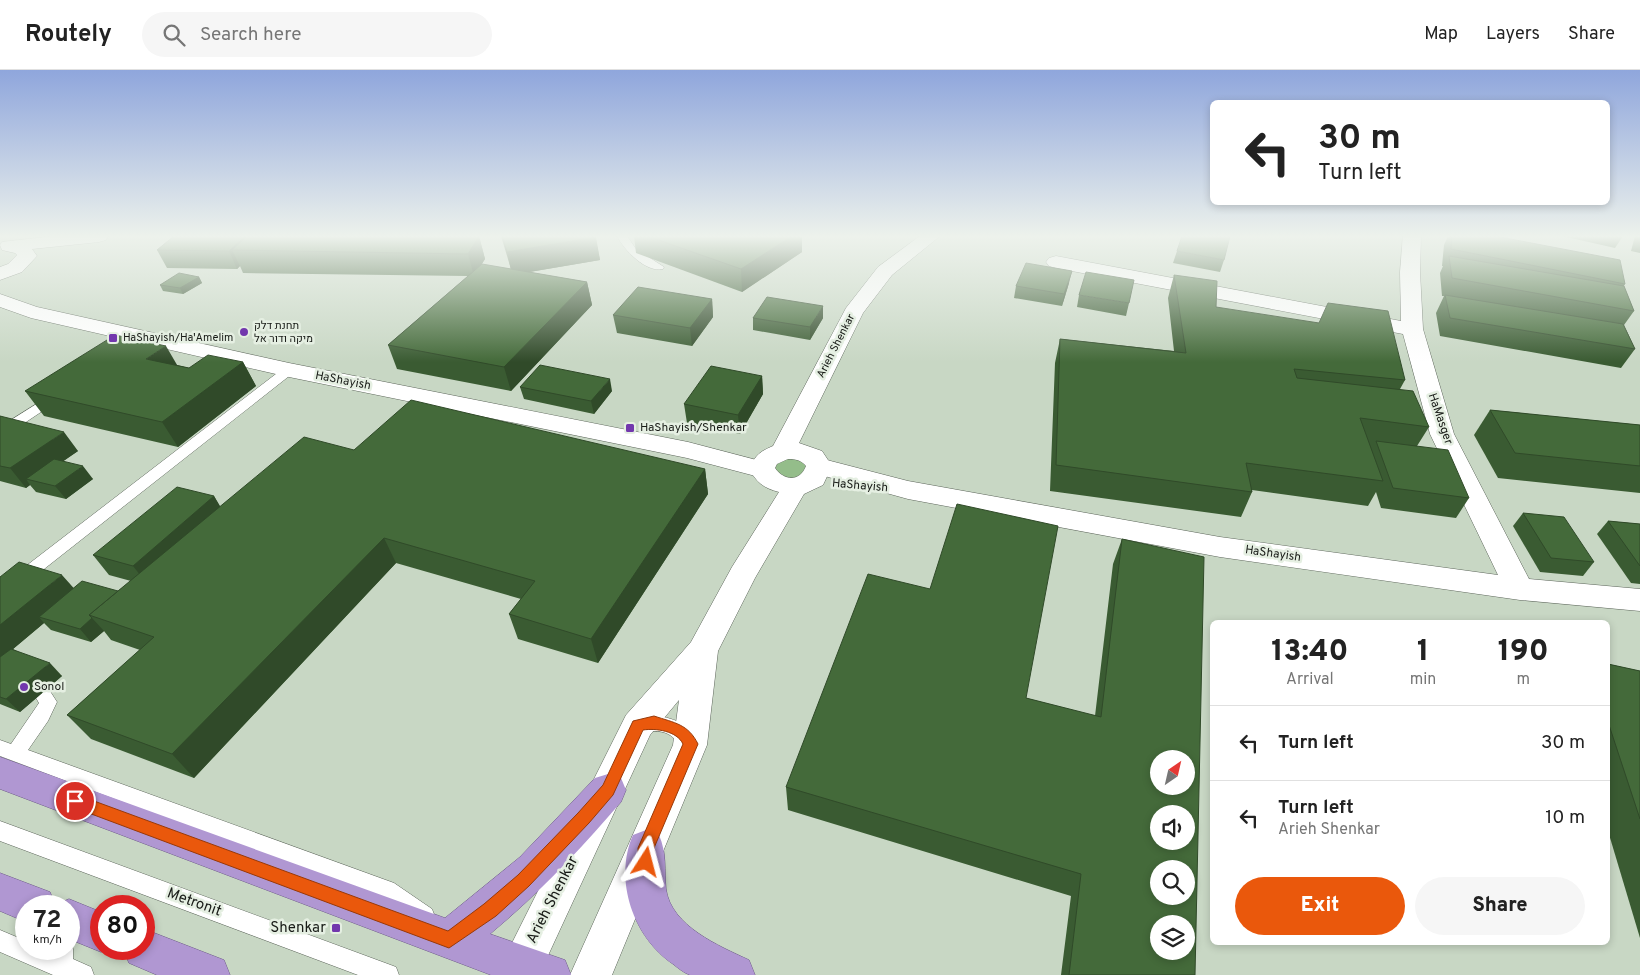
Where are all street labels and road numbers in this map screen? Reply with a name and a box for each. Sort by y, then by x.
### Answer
street label: Arieh Shenkar [814,311,858,380]
street label: HaShayish [314,368,372,394]
street label: HaMasger [1424,391,1456,447]
street label: HaShayish [831,476,889,496]
street label: HaShayish [1244,542,1302,566]
street label: Arieh Shenkar [523,853,583,947]
street label: Metronit [164,884,224,922]

